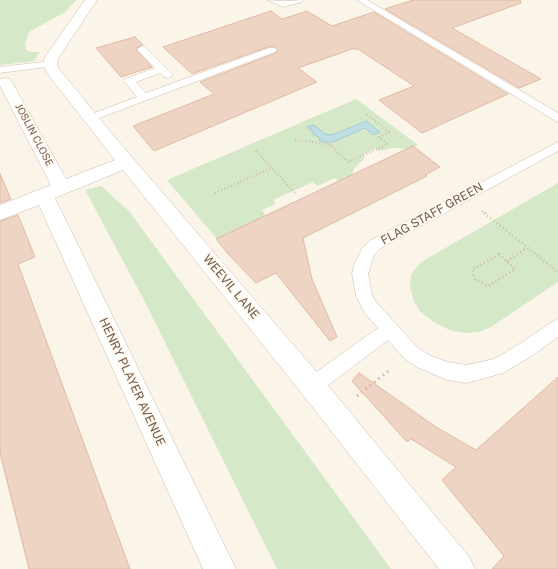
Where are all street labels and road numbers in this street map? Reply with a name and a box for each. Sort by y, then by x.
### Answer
street label: JOSLIN CLOSE [12,102,56,168]
street label: FLAG STAFF GREEN [378,180,486,248]
street label: WEEVIL LANE [200,252,262,322]
street label: HENRY PLAYER AVENUE [96,316,168,448]

